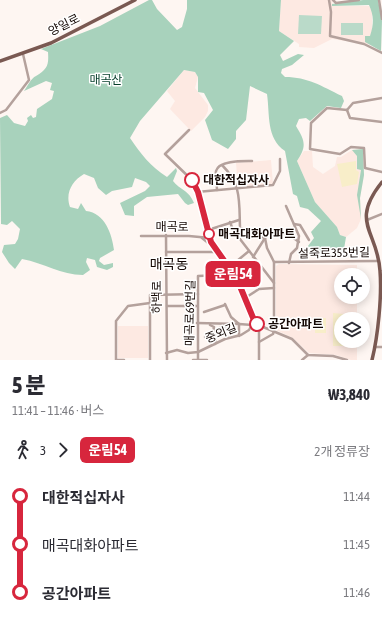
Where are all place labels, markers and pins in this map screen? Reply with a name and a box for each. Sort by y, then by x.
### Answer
marker: 대한적십자사 [184,172,200,188]
place label: 대한적십자사 [203,173,269,187]
place label: 매곡대화아파트 [218,227,295,241]
marker: 매곡대화아파트 [203,228,215,240]
marker: 공간아파트 [249,316,265,332]
place label: 공간아파트 [268,317,323,331]

